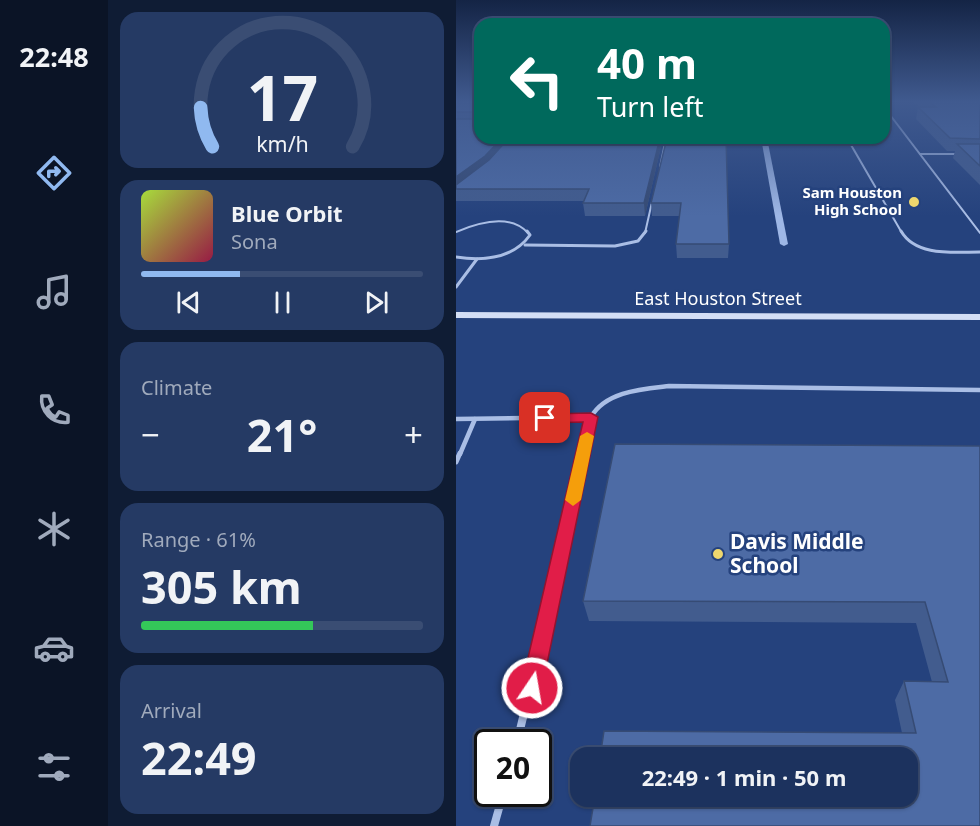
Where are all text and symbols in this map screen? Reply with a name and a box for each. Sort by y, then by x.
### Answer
text: 40 m [597,34,697,91]
text: 22:48 [19,38,89,75]
icon: left [498,42,576,120]
text: 17 [246,54,318,139]
text: Turn left [597,88,703,125]
text: km/h [256,129,308,158]
icon: directions [33,152,75,194]
place label: Sam Houston High School [802,182,902,219]
marker: Sam Houston High School [907,195,921,209]
text: Blue Orbit [231,198,343,228]
text: Sona [231,228,278,255]
icon: music [33,271,75,313]
icon: previous [172,286,205,319]
icon: pause [266,286,299,319]
icon: next [360,286,393,319]
street label: East Houston Street [634,286,802,310]
text: Climate [141,374,212,401]
icon: phone [33,389,75,431]
pin [519,392,570,443]
icon: arrive [528,401,561,434]
text: 21° [247,404,317,465]
text: − [141,412,160,457]
text: + [404,412,423,457]
icon: climate [33,508,75,550]
text: Range · 61% [141,526,256,553]
place label: Davis Middle School [730,527,864,579]
marker: Davis Middle School [711,547,725,561]
text: 305 km [141,556,302,617]
icon: car [33,627,75,669]
position arrow [500,656,564,720]
text: Arrival [141,697,202,724]
text: 22:49 [141,727,257,788]
speed limit sign: 20 [474,729,552,807]
icon: filters [33,746,75,788]
text: 22:49 · 1 min · 50 m [642,762,846,792]

